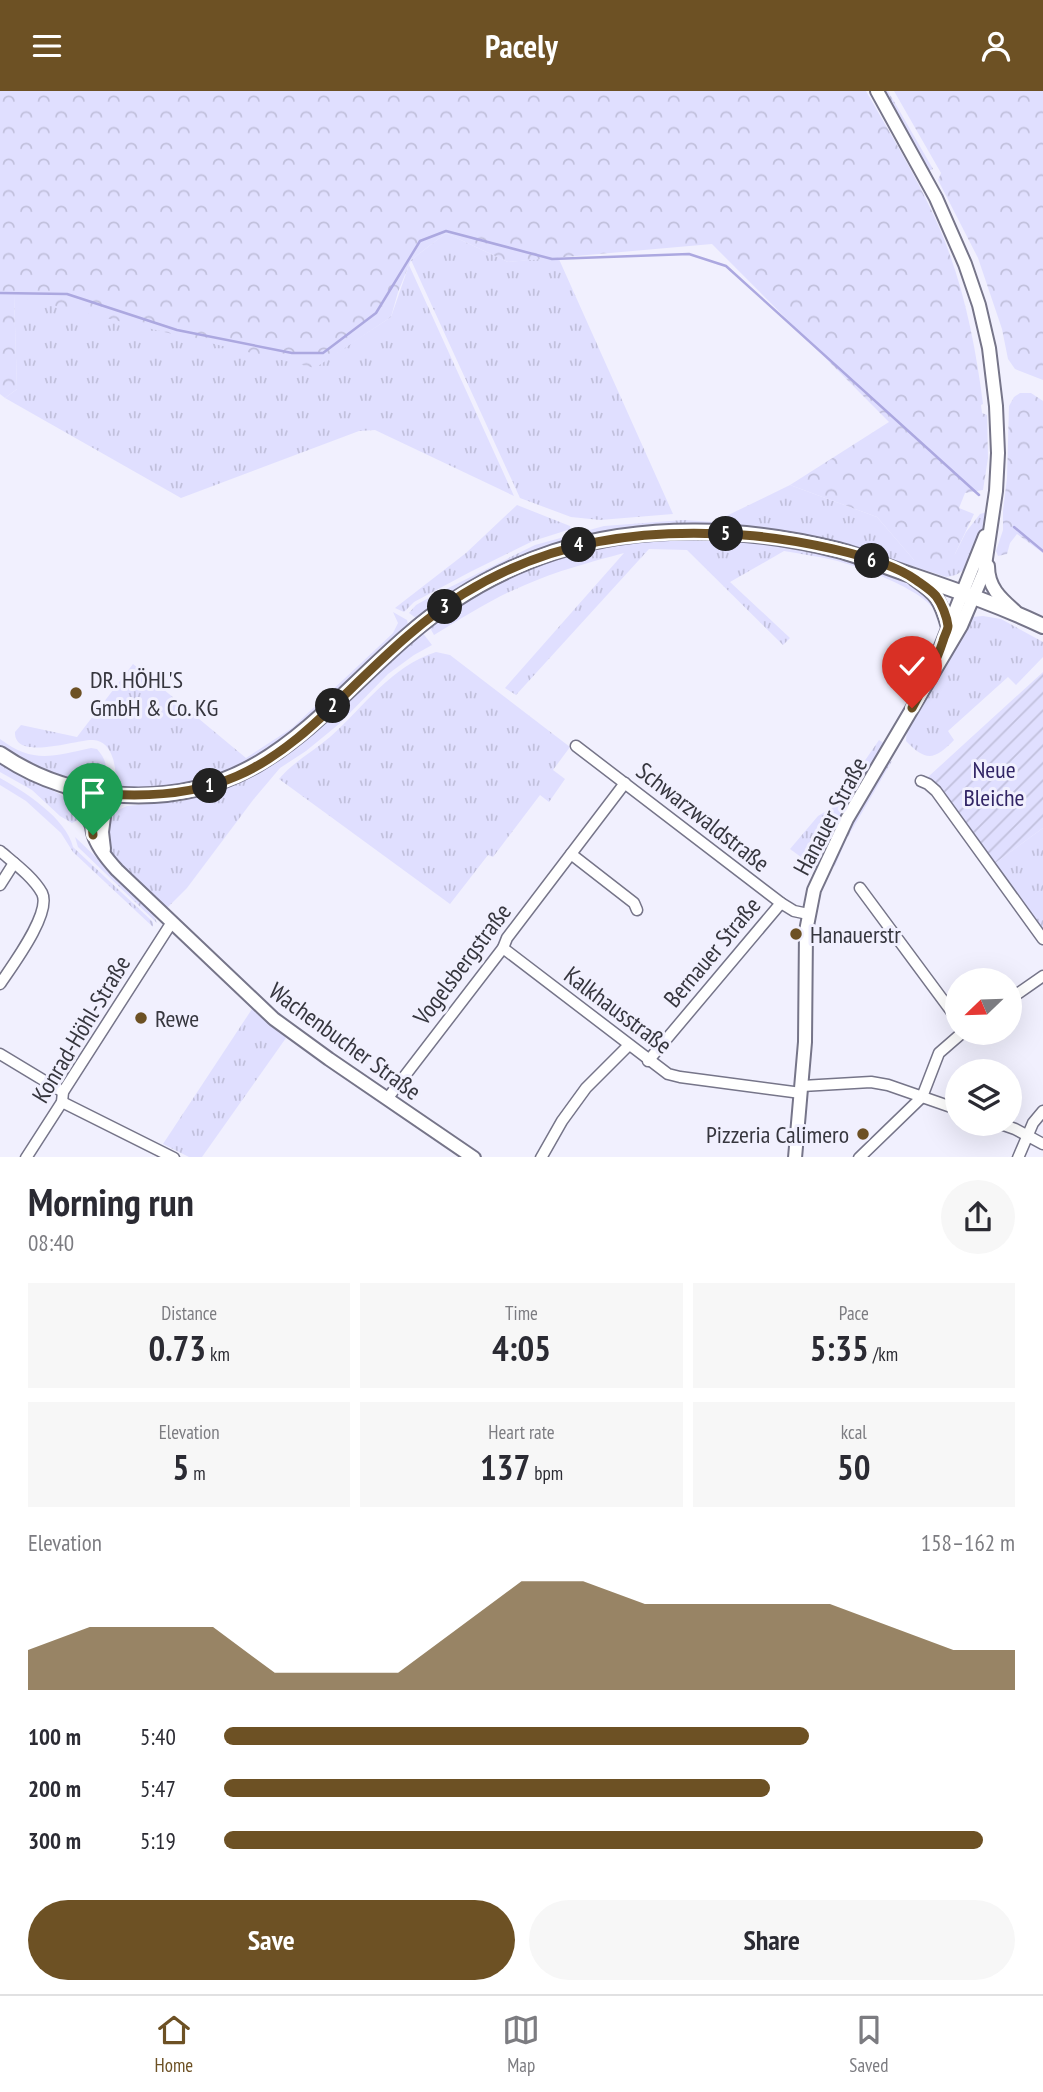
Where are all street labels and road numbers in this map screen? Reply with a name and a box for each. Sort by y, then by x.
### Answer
street label: Hanauer Straße [786,752,874,880]
street label: Schwarzwaldstraße [630,755,776,879]
street label: Bernauer Straße [657,890,767,1014]
street label: Vogelsbergstraße [406,897,518,1032]
street label: Konrad-Höhl-Straße [25,950,137,1108]
street label: Kalkhausstraße [558,959,678,1061]
street label: Wachenbucher Straße [263,975,427,1107]

